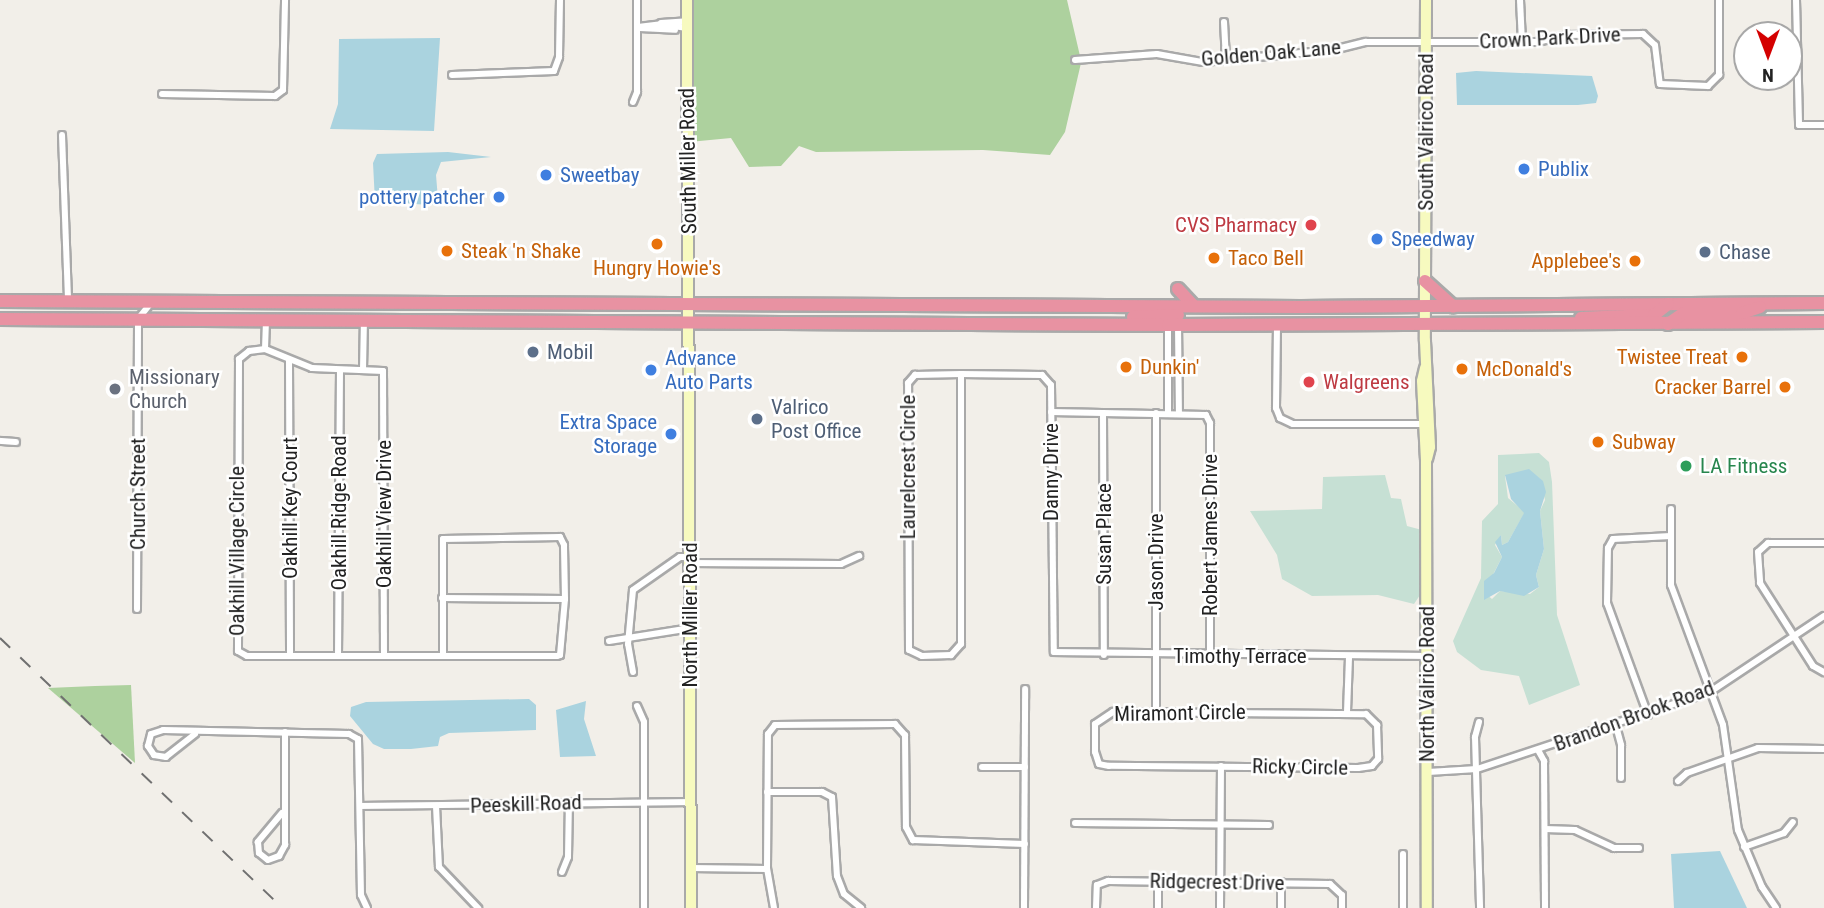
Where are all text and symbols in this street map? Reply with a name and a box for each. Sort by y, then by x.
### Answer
north arrow [1733,21,1803,91]
street label: Crown Park Drive [1479,22,1621,54]
street label: Golden Oak Lane [1200,34,1342,72]
street label: South Valrico Road [1413,53,1439,211]
text: N [1762,64,1774,87]
street label: South Miller Road [674,88,702,234]
place label: Publix [1538,156,1589,182]
marker: Publix [1516,161,1532,177]
place label: Sweetbay [560,162,639,188]
marker: Sweetbay [538,167,554,183]
place label: pottery patcher [359,184,485,210]
marker: pottery patcher [491,189,507,205]
place label: CVS Pharmacy [1175,212,1297,238]
marker: CVS Pharmacy [1303,217,1319,233]
place label: Speedway [1391,226,1475,252]
marker: Speedway [1369,231,1385,247]
marker: Hungry Howie's [649,236,665,252]
place label: Steak 'n Shake [461,238,581,264]
place label: Chase [1719,239,1771,265]
marker: Steak 'n Shake [439,243,455,259]
marker: Chase [1697,244,1713,260]
place label: Taco Bell [1228,245,1304,271]
place label: Applebee's [1531,248,1621,274]
marker: Taco Bell [1206,250,1222,266]
marker: Applebee's [1627,253,1643,269]
place label: Hungry Howie's [593,255,721,281]
place label: Mobil [547,339,593,365]
marker: Mobil [525,344,541,360]
place label: Twistee Treat [1616,344,1728,370]
place label: Advance Auto Parts [665,345,753,395]
marker: Twistee Treat [1734,349,1750,365]
place label: Dunkin' [1140,354,1199,380]
place label: McDonald's [1476,356,1572,382]
marker: Dunkin' [1118,359,1134,375]
marker: McDonald's [1454,361,1470,377]
marker: Advance Auto Parts [643,362,659,378]
place label: Missionary Church [129,364,220,414]
place label: Walgreens [1323,369,1410,395]
marker: Walgreens [1301,374,1317,390]
place label: Cracker Barrel [1654,374,1771,400]
marker: Cracker Barrel [1777,379,1793,395]
marker: Missionary Church [107,381,123,397]
place label: Valrico Post Office [771,394,861,444]
street label: Laurelcrest Circle [895,395,921,539]
place label: Extra Space Storage [559,409,657,459]
marker: Valrico Post Office [749,411,765,427]
street label: Danny Drive [1038,423,1064,521]
marker: Extra Space Storage [663,426,679,442]
place label: Subway [1612,429,1676,455]
marker: Subway [1590,434,1606,450]
street label: Oakhill Ridge Road [326,435,352,591]
street label: Oakhill Key Court [277,437,303,579]
street label: Church Street [125,438,151,550]
street label: Oakhill View Drive [371,440,397,588]
place label: LA Fitness [1700,453,1787,479]
street label: Robert James Drive [1197,454,1223,616]
marker: LA Fitness [1678,458,1694,474]
street label: Oakhill Village Circle [224,466,250,636]
street label: Susan Place [1091,483,1117,585]
street label: Jason Drive [1143,513,1169,611]
street label: North Miller Road [677,542,703,688]
street label: North Valrico Road [1414,606,1440,762]
street label: Timothy Terrace [1173,643,1307,669]
street label: Brandon Brook Road [1550,675,1718,757]
street label: Miramont Circle [1114,699,1246,727]
street label: Ricky Circle [1252,754,1348,780]
street label: Peeskill Road [470,789,582,819]
street label: Ridgecrest Drive [1149,868,1285,896]

